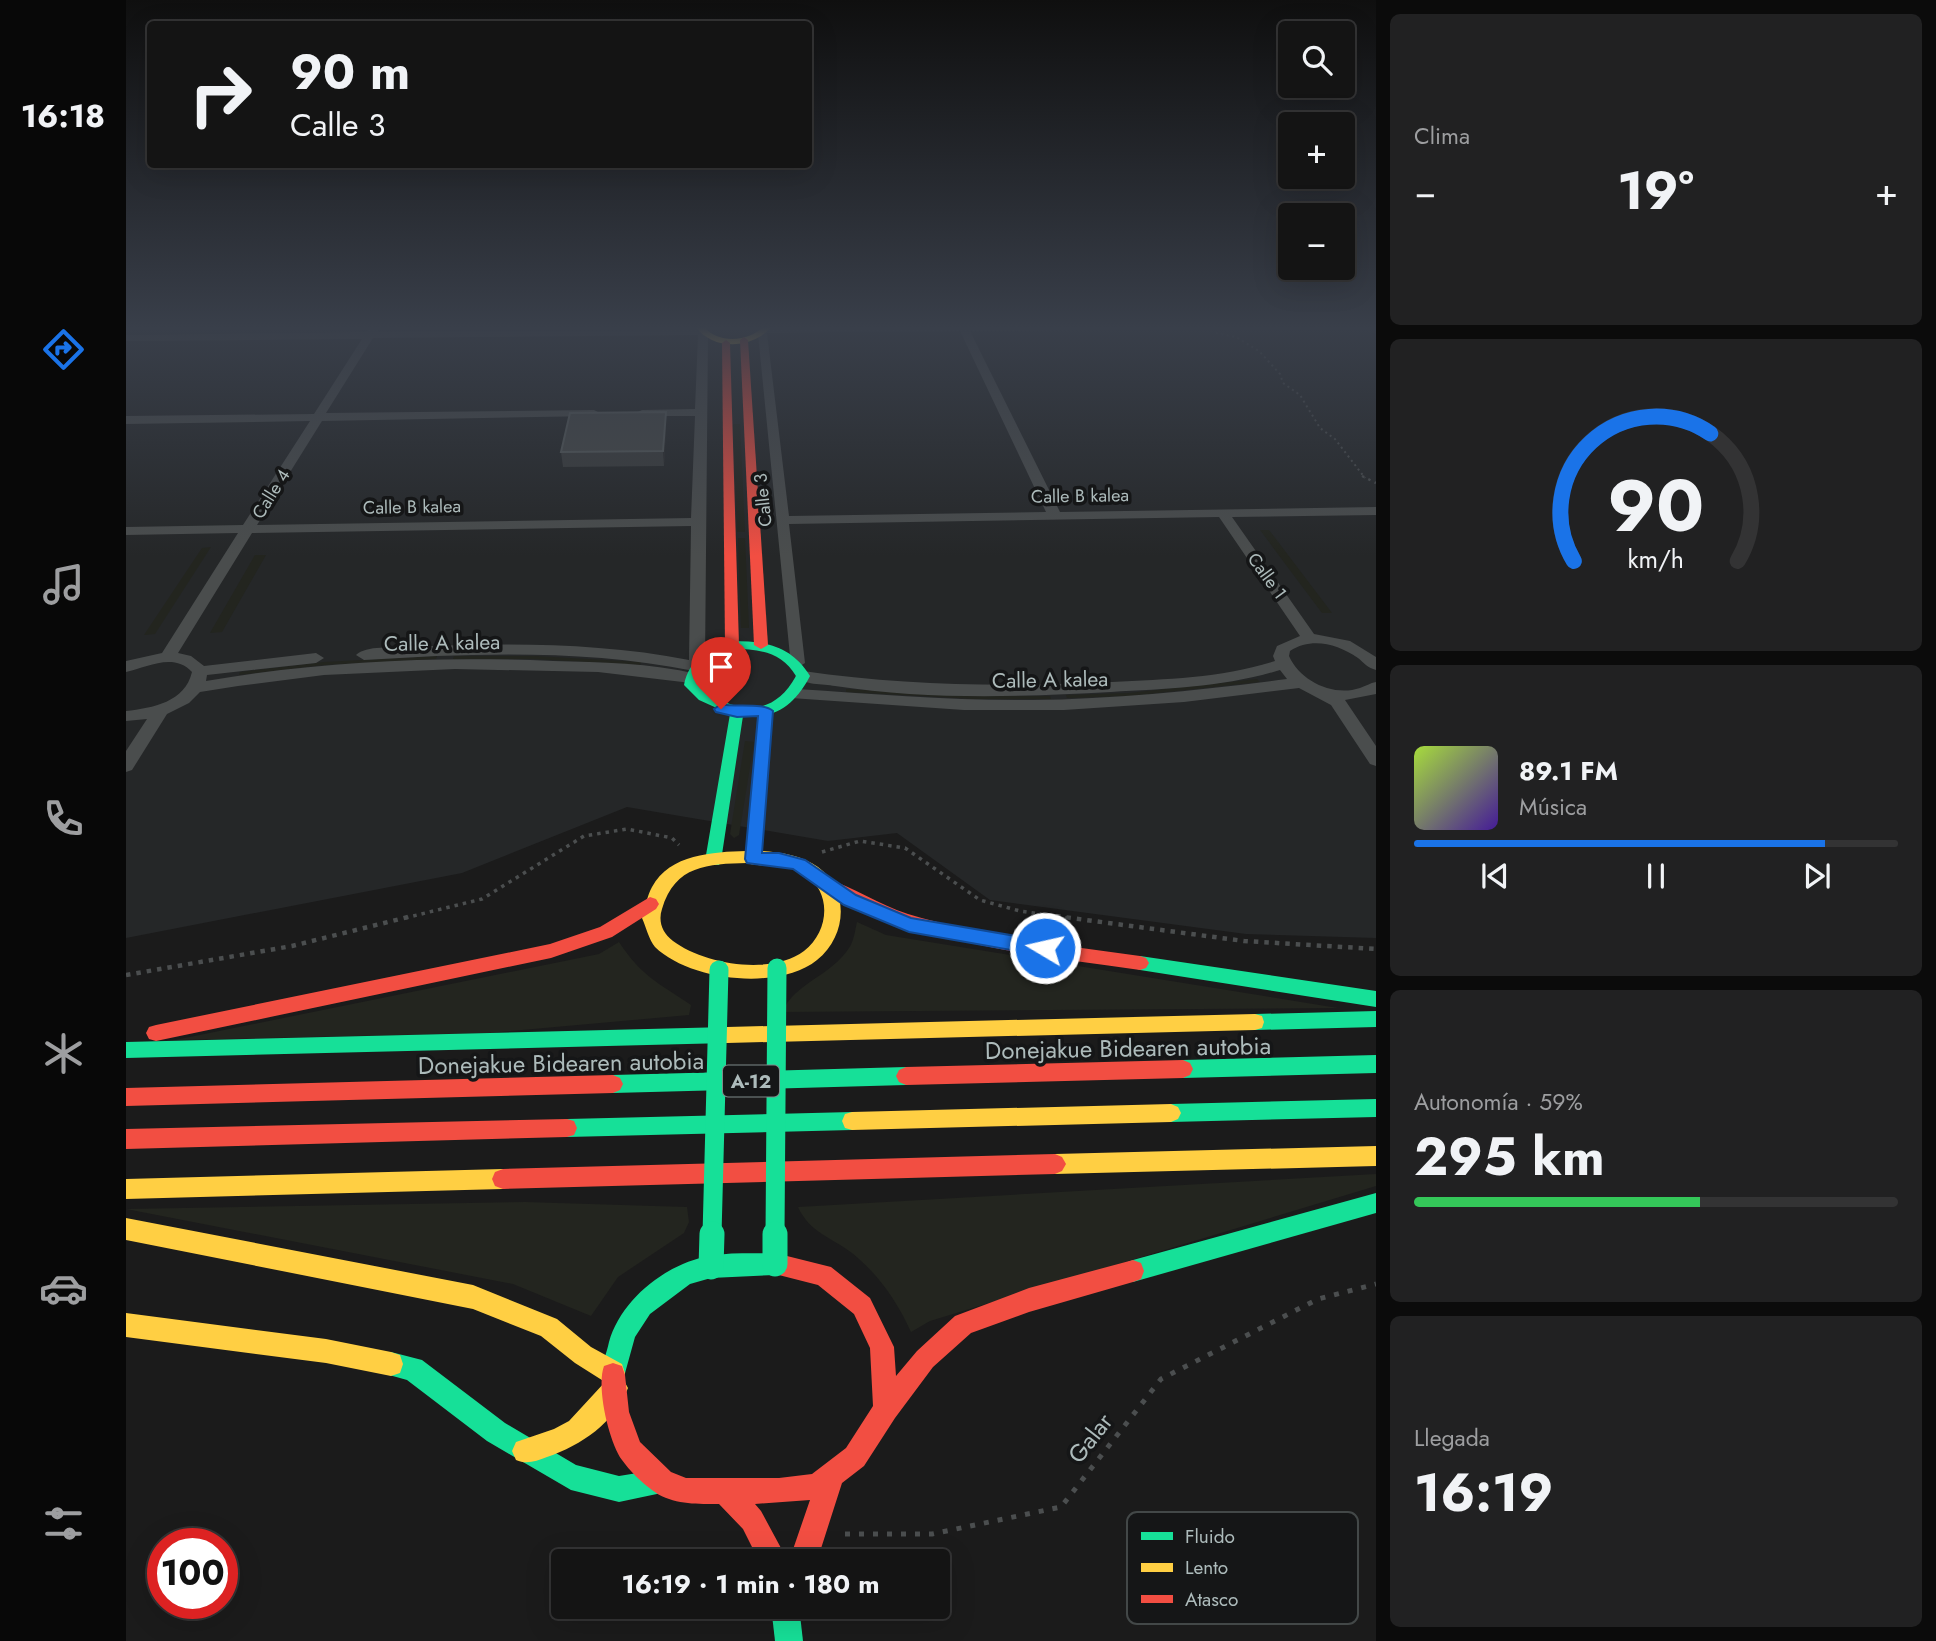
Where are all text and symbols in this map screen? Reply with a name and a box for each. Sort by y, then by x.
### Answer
map controls [1278,21,1355,280]
button: search [1278,21,1355,98]
text: 90 m [290,37,410,107]
icon: right [175,49,266,140]
text: 16:18 [21,93,105,139]
text: Calle 3 [290,102,386,148]
button: + [1278,112,1355,189]
text: Clima [1414,119,1470,153]
text: 19° [1617,153,1694,229]
text: − [1414,164,1436,219]
text: + [1875,164,1898,219]
button: − [1278,203,1355,280]
icon: directions [39,325,88,374]
text: 90 [1608,454,1704,559]
street label: Calle 4 [246,464,296,524]
street label: Calle 3 [747,472,779,528]
street label: Calle B kalea [1031,482,1129,510]
street label: Calle B kalea [363,493,461,521]
text: km/h [1628,541,1684,577]
street label: Calle 1 [1241,547,1293,605]
icon: music [39,560,88,609]
street label: Calle A kalea [383,627,501,659]
pin [691,637,751,709]
icon: arrive [702,648,740,686]
street label: Calle A kalea [991,664,1109,696]
text: 89.1 FM [1519,752,1618,790]
text: Música [1519,790,1587,824]
icon: phone [39,794,88,843]
icon: previous [1476,857,1514,895]
icon: pause [1637,857,1675,895]
icon: next [1798,857,1836,895]
position arrow [1008,911,1082,985]
street label: Donejakue Bidearen autobia [985,1028,1271,1068]
icon: climate [39,1029,88,1078]
street label: Donejakue Bidearen autobia [418,1043,704,1083]
road number: A-12 [723,1065,779,1096]
text: Autonomía · 59% [1414,1085,1583,1119]
text: 295 km [1414,1119,1605,1195]
icon: car [39,1264,88,1313]
street label: Galar [1059,1405,1121,1471]
text: Llegada [1414,1421,1490,1455]
text: 16:19 [1414,1455,1553,1531]
icon: filters [39,1499,88,1548]
legend [1127,1512,1358,1624]
text: Fluido [1185,1523,1235,1550]
speed limit sign: 100 [147,1528,238,1619]
text: Lento [1185,1554,1228,1581]
text: 16:19 · 1 min · 180 m [622,1565,879,1603]
text: Atasco [1185,1586,1238,1613]

